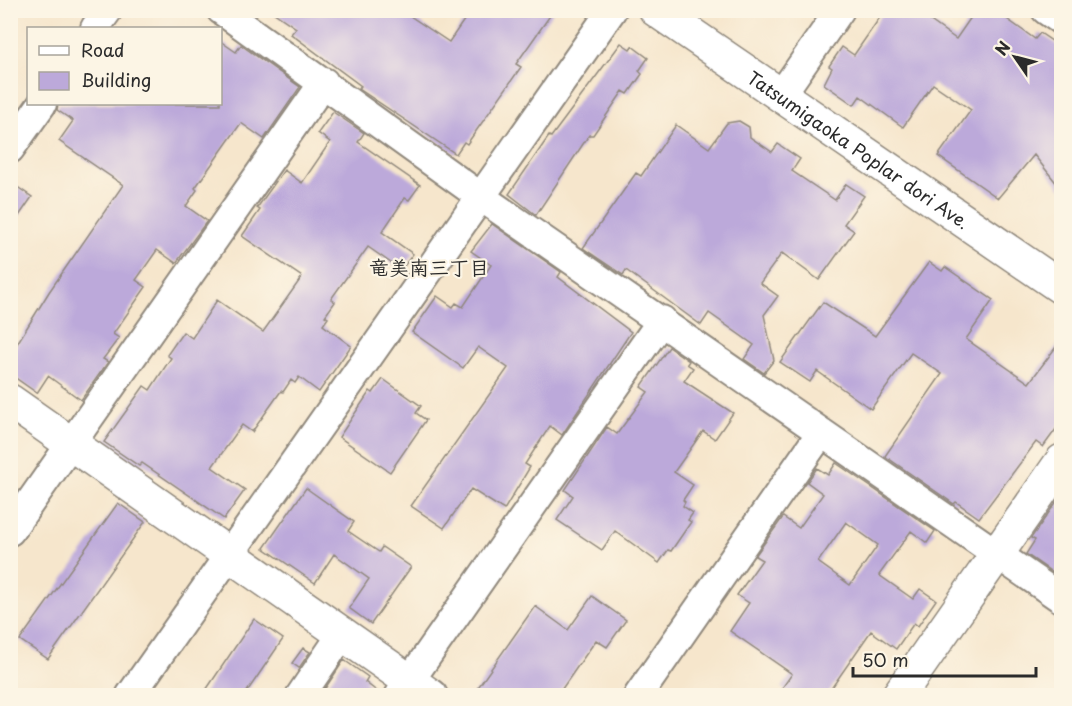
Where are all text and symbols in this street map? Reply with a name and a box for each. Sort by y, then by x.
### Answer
legend [27,27,222,105]
north arrow [985,27,1045,87]
text: Road [81,36,125,63]
text: N [988,36,1015,60]
street label: Tatsumigaoka Poplar dori Ave. [742,63,976,235]
text: Building [81,66,151,93]
district label: 竜美南三丁目 [369,252,489,282]
scale bar [853,640,1036,678]
text: 50 m [862,646,909,673]

